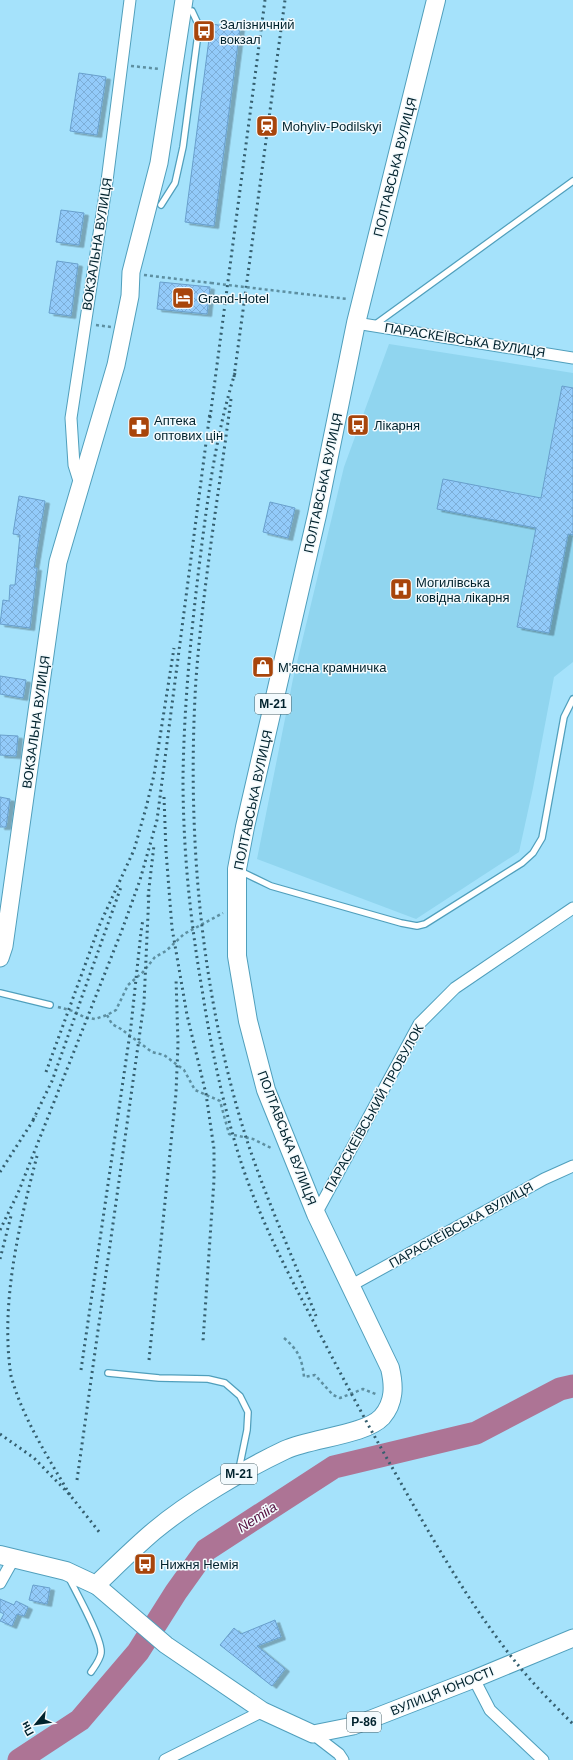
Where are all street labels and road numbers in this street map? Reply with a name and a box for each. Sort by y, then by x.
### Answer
street label: ПОЛТАВСЬКА ВУЛИЦЯ [370,96,420,238]
street label: ВОКЗАЛЬНА ВУЛИЦЯ [79,177,115,311]
street label: ПАРАСКЕЇВСЬКА ВУЛИЦЯ [384,320,546,360]
street label: ПОЛТАВСЬКА ВУЛИЦЯ [301,412,345,554]
street label: ВОКЗАЛЬНА ВУЛИЦЯ [19,654,53,790]
road number: М-21 [255,694,291,714]
street label: ПОЛТАВСЬКА ВУЛИЦЯ [231,729,275,871]
street label: ПАРАСКЕЇВСЬКИЙ ПРОВУЛОК [321,1021,427,1195]
street label: ПОЛТАВСЬКА ВУЛИЦЯ [254,1069,320,1207]
street label: ПАРАСКЕЇВСЬКА ВУЛИЦЯ [386,1179,536,1271]
road number: М-21 [221,1464,257,1484]
street label: ВУЛИЦЯ ЮНОСТІ [388,1663,496,1719]
road number: Р-86 [347,1712,381,1732]

